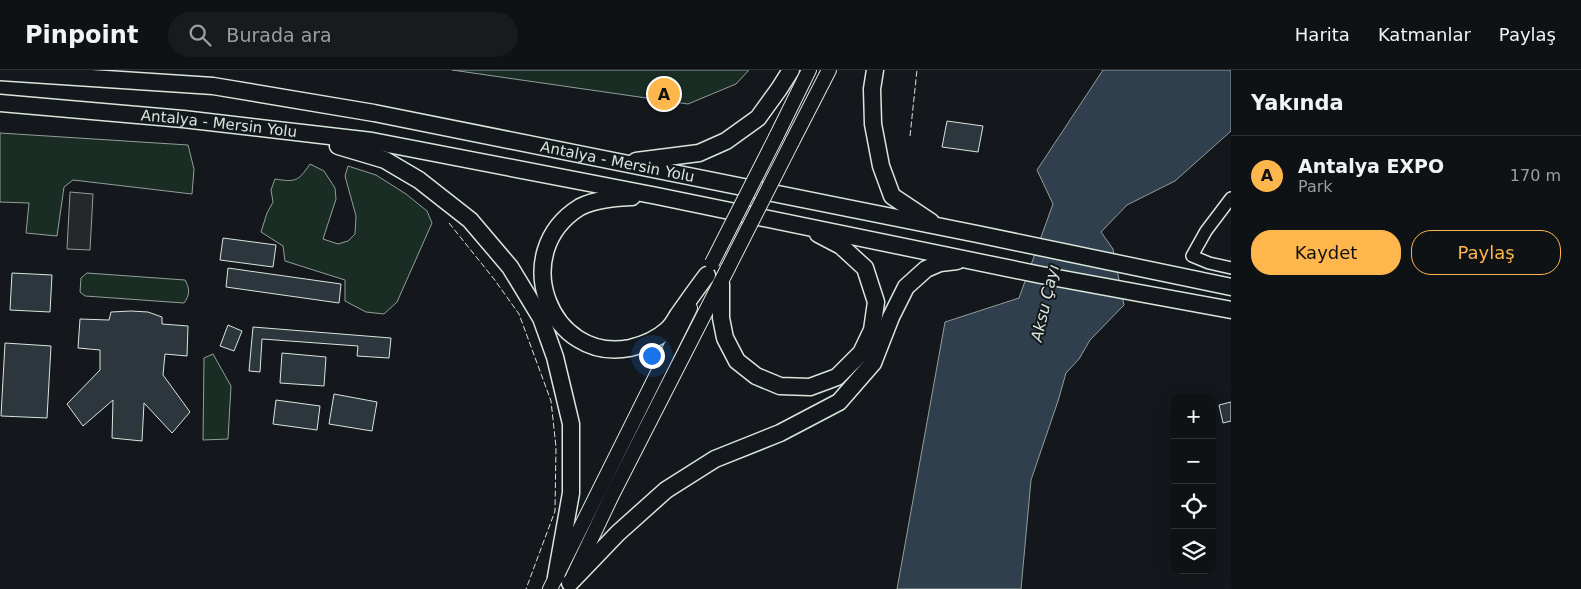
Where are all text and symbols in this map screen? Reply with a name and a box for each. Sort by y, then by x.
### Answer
search box [168,12,518,57]
text: Pinpoint [25,21,138,49]
icon: search [186,21,214,49]
text: Burada ara [226,24,332,46]
text: Harita [1295,24,1350,45]
text: Katmanlar [1378,24,1471,45]
text: Paylaş [1499,24,1556,45]
pin: A [648,75,680,113]
text: Yakında [1251,91,1344,115]
street label: Antalya - Mersin Yolu [140,106,298,141]
street label: Antalya - Mersin Yolu [539,138,696,186]
text: Antalya EXPO [1298,155,1444,177]
text: A [1261,166,1273,185]
text: 170 m [1510,166,1561,185]
text: Park [1298,177,1333,196]
button: Kaydet [1251,230,1401,275]
button: Paylaş [1411,230,1561,275]
water label: Aksu Çayı [1027,263,1063,344]
your location [639,343,665,369]
map controls [1171,394,1216,574]
button: + [1171,394,1216,439]
button: − [1171,439,1216,484]
button: locate [1171,484,1216,529]
button: layers [1171,529,1216,574]

